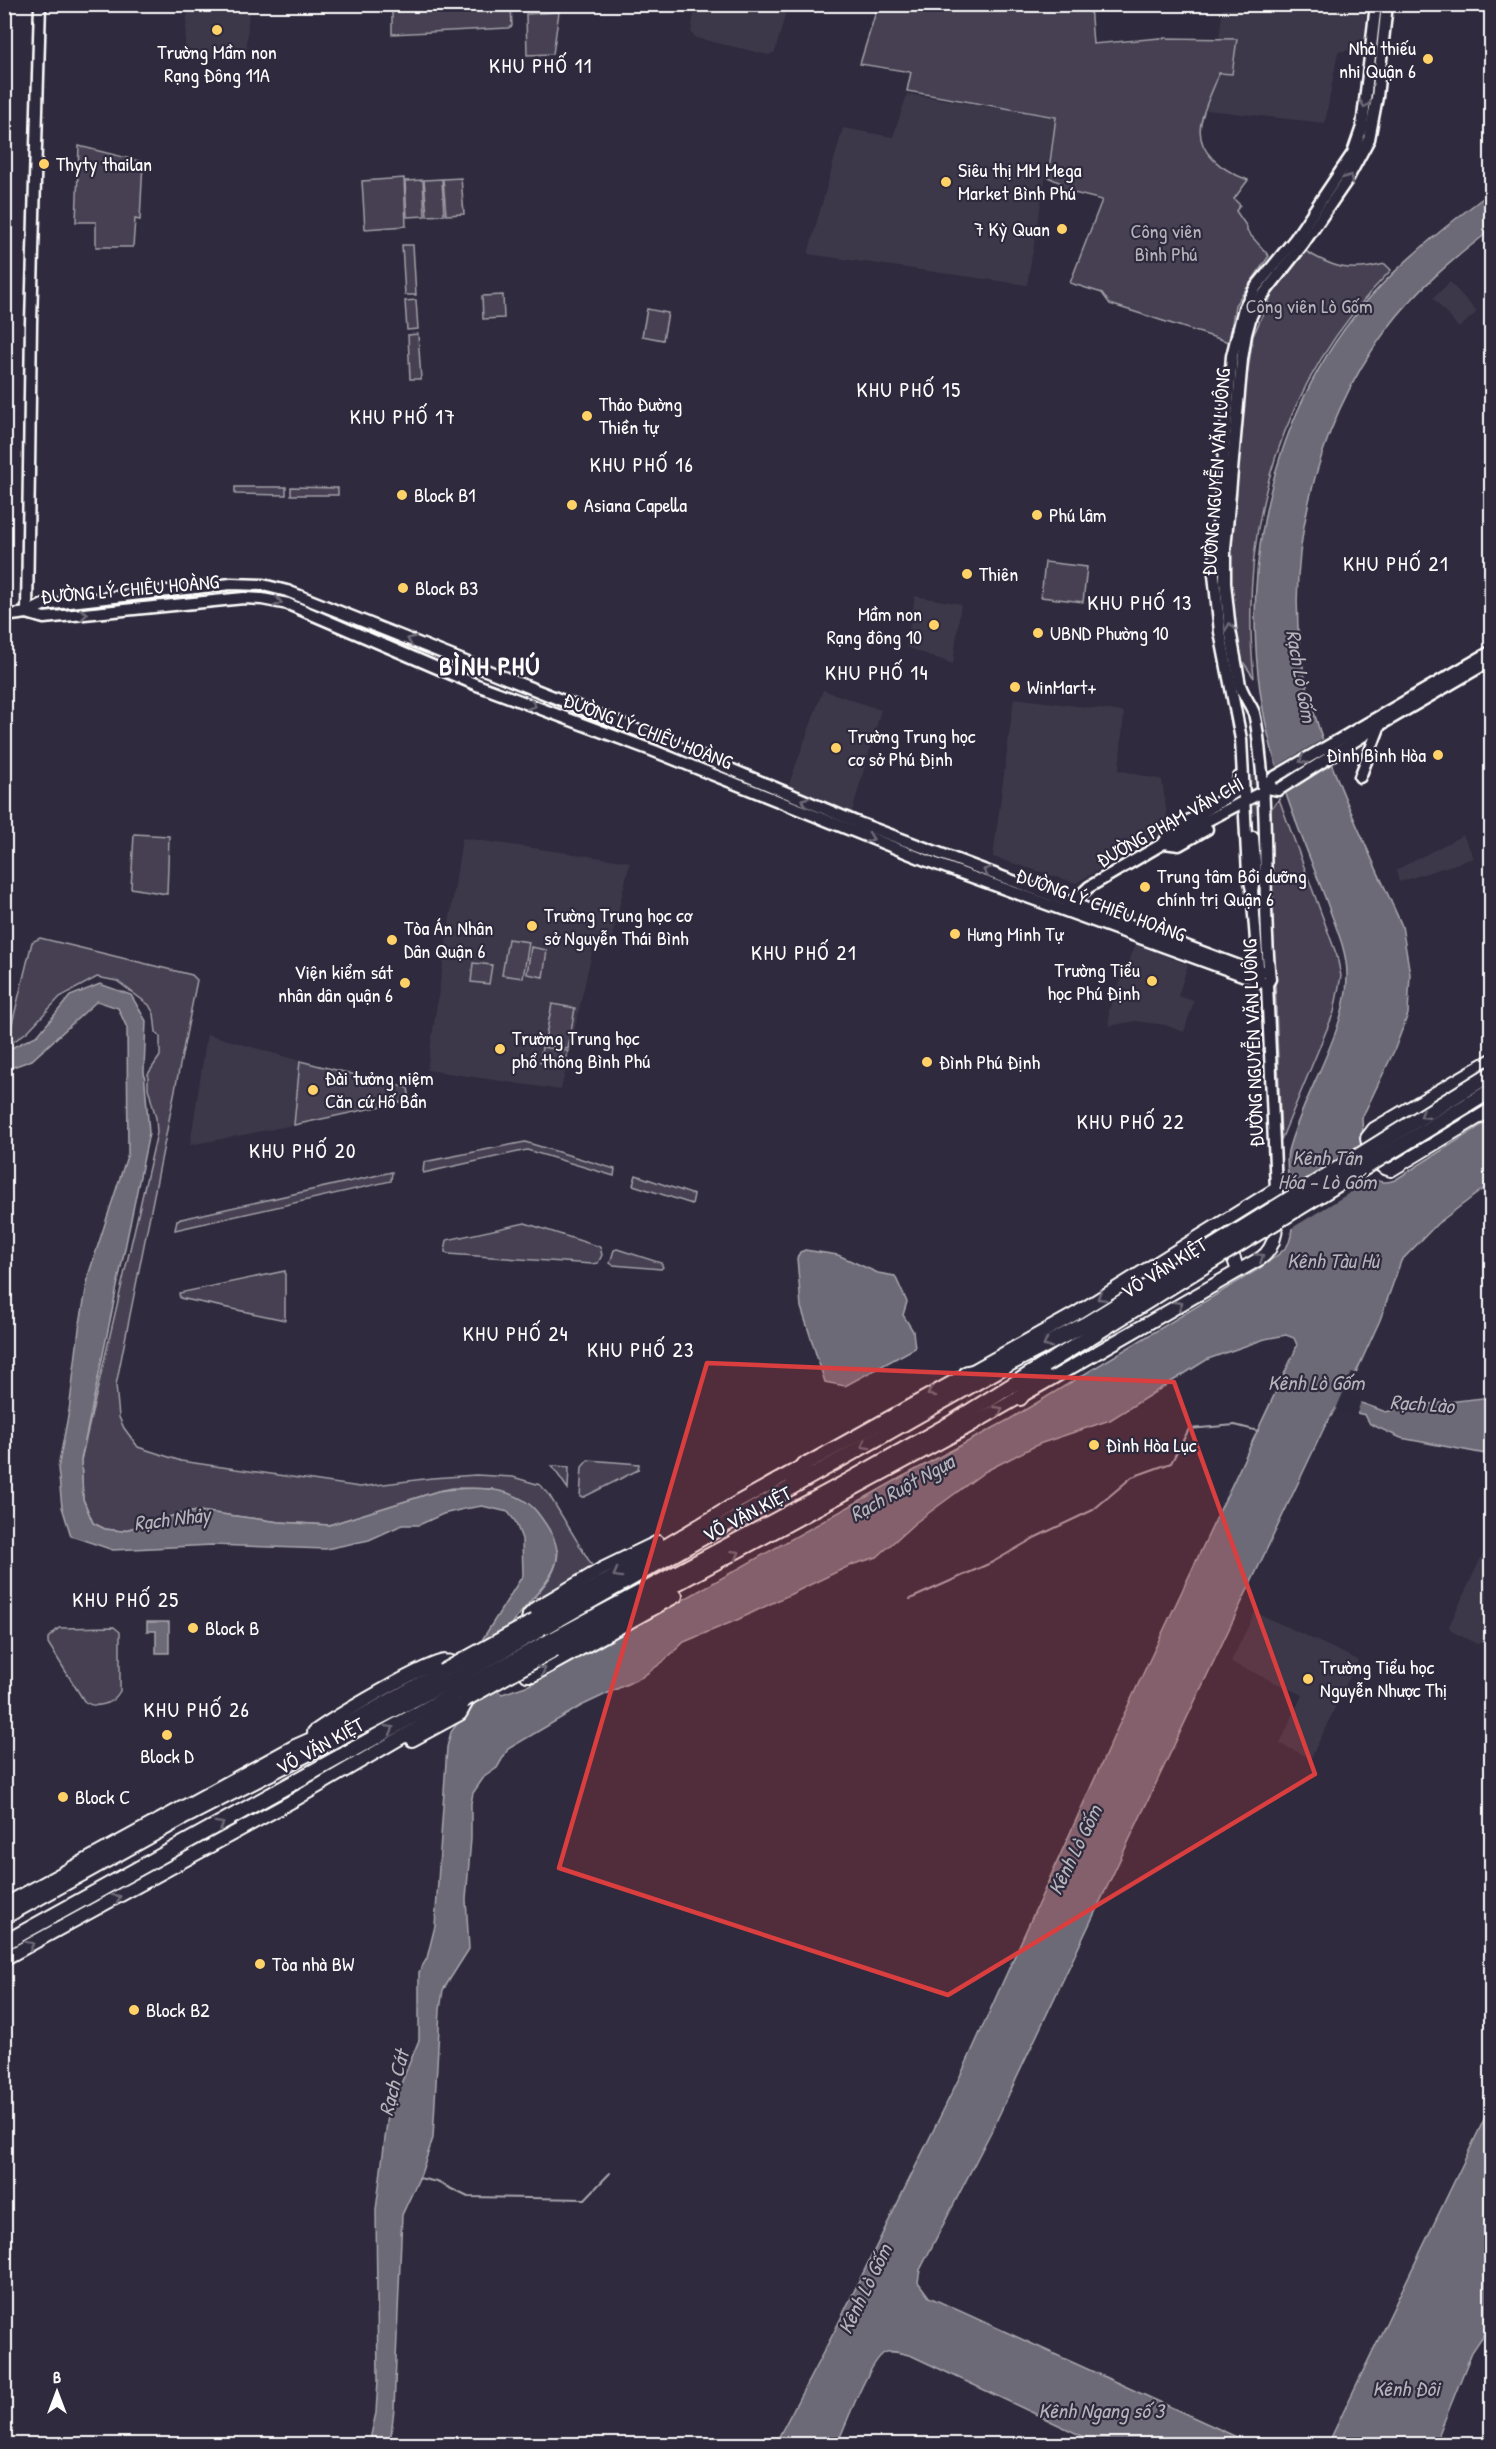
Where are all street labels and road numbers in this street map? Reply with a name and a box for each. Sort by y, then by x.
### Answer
street label: ĐƯỜNG NGUYỄN VĂN LUÔNG [1195,367,1236,577]
street label: ĐƯỜNG LÝ CHIÊU HOÀNG [40,567,221,610]
street label: ĐƯỜNG LÝ CHIÊU HOÀNG [560,686,737,775]
street label: ĐƯỜNG PHẠM VĂN CHÍ [1091,770,1248,873]
street label: ĐƯỜNG LÝ CHIÊU HOÀNG [1013,861,1190,948]
street label: ĐƯỜNG NGUYỄN VĂN LUÔNG [1235,938,1270,1148]
street label: VÕ VĂN KIỆT [1116,1230,1212,1305]
street label: VÕ VĂN KIỆT [698,1479,796,1548]
street label: VÕ VĂN KIỆT [271,1710,369,1781]

